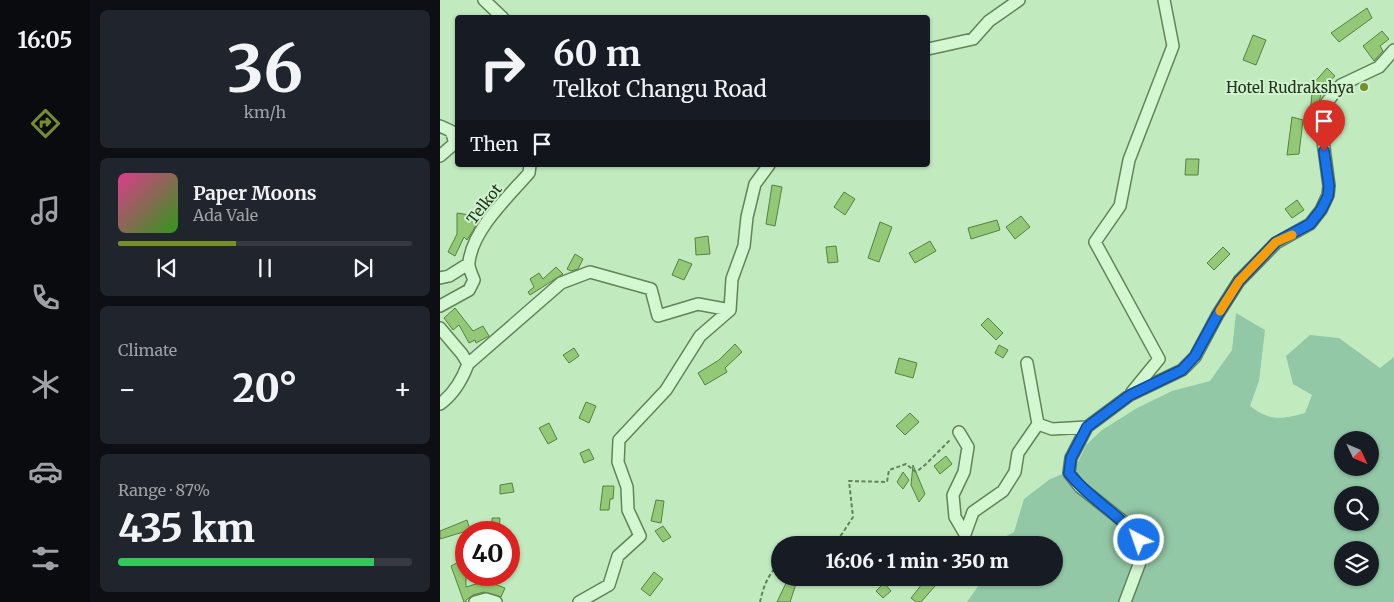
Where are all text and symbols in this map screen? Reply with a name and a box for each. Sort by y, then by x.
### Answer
text: 16:05 [18,26,72,54]
text: 36 [227,28,303,110]
text: 60 m [553,32,641,76]
icon: right [470,35,535,100]
text: Telkot Changu Road [553,75,767,103]
place label: Hotel Rudrakshya [1226,78,1354,97]
marker: Hotel Rudrakshya [1358,81,1370,93]
pin [1303,100,1345,151]
text: km/h [244,102,286,122]
icon: directions [28,106,63,141]
icon: arrive [1310,107,1338,135]
icon: arrive [528,130,556,158]
text: Then [470,132,518,156]
street label: Telkot [462,180,506,228]
text: Paper Moons [193,181,317,205]
icon: music [28,193,63,228]
text: Ada Vale [193,205,258,225]
icon: previous [153,254,181,282]
icon: pause [251,254,279,282]
icon: next [349,254,377,282]
icon: phone [28,280,63,315]
text: Climate [118,340,177,360]
text: 20° [233,365,297,412]
icon: climate [28,367,63,402]
text: − [118,371,137,407]
text: + [393,371,412,407]
north arrow [1334,431,1379,476]
map controls [1334,431,1379,586]
icon: car [28,454,63,489]
text: Range · 87% [118,480,210,500]
button: search [1334,486,1379,531]
text: 435 km [118,505,255,552]
position arrow [1112,513,1164,565]
speed limit sign: 40 [455,521,520,586]
icon: filters [28,541,63,576]
button: layers [1334,541,1379,586]
text: 16:06 · 1 min · 350 m [825,549,1009,573]

